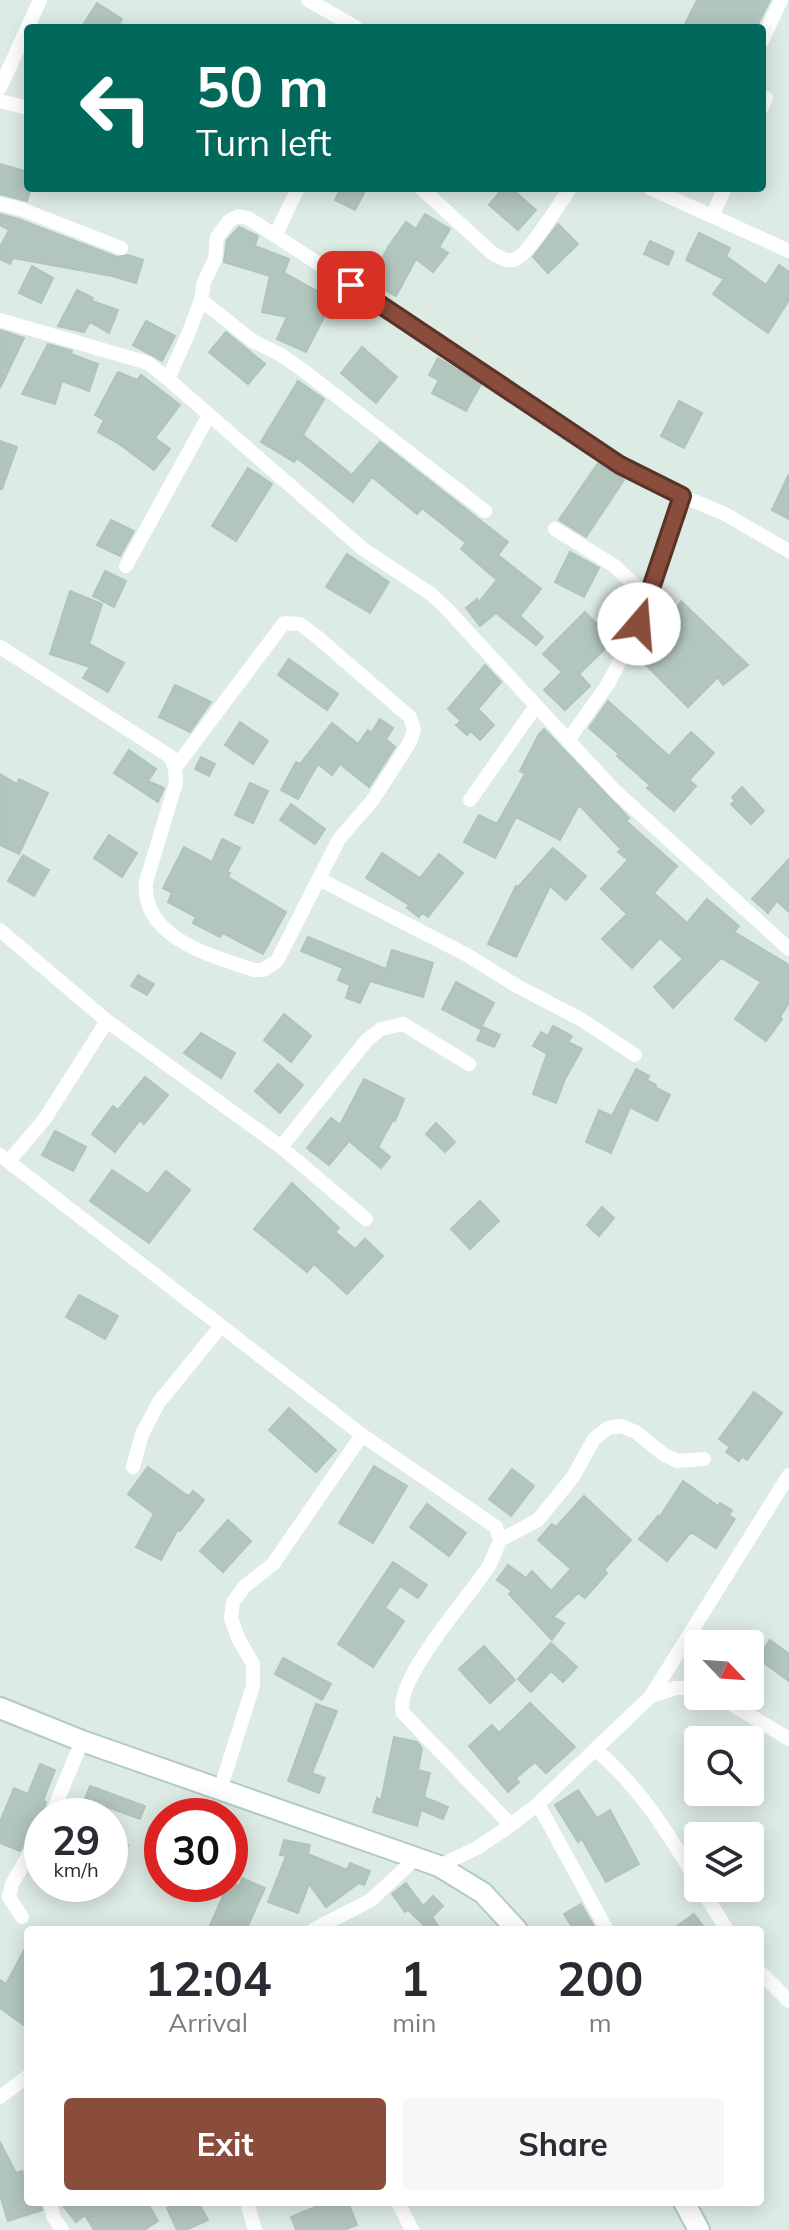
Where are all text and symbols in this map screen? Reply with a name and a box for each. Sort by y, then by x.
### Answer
text: 50 m [196,51,329,121]
icon: left [64,56,168,160]
text: Turn left [196,120,332,165]
pin [317,251,385,319]
icon: arrive [329,263,373,307]
position arrow [597,582,681,666]
north arrow [684,1630,764,1710]
map controls [684,1630,764,1902]
button: search [684,1726,764,1806]
speed limit sign: 30 [144,1798,248,1902]
text: 29 [52,1815,100,1865]
button: layers [684,1822,764,1902]
text: km/h [53,1857,99,1882]
text: 12:04 [145,1948,272,2008]
text: 1 [400,1948,429,2008]
text: 200 [557,1948,643,2008]
text: Arrival [168,2006,248,2039]
text: min [392,2006,436,2039]
text: m [589,2006,612,2039]
button: Exit [64,2098,386,2190]
button: Share [402,2098,724,2190]

